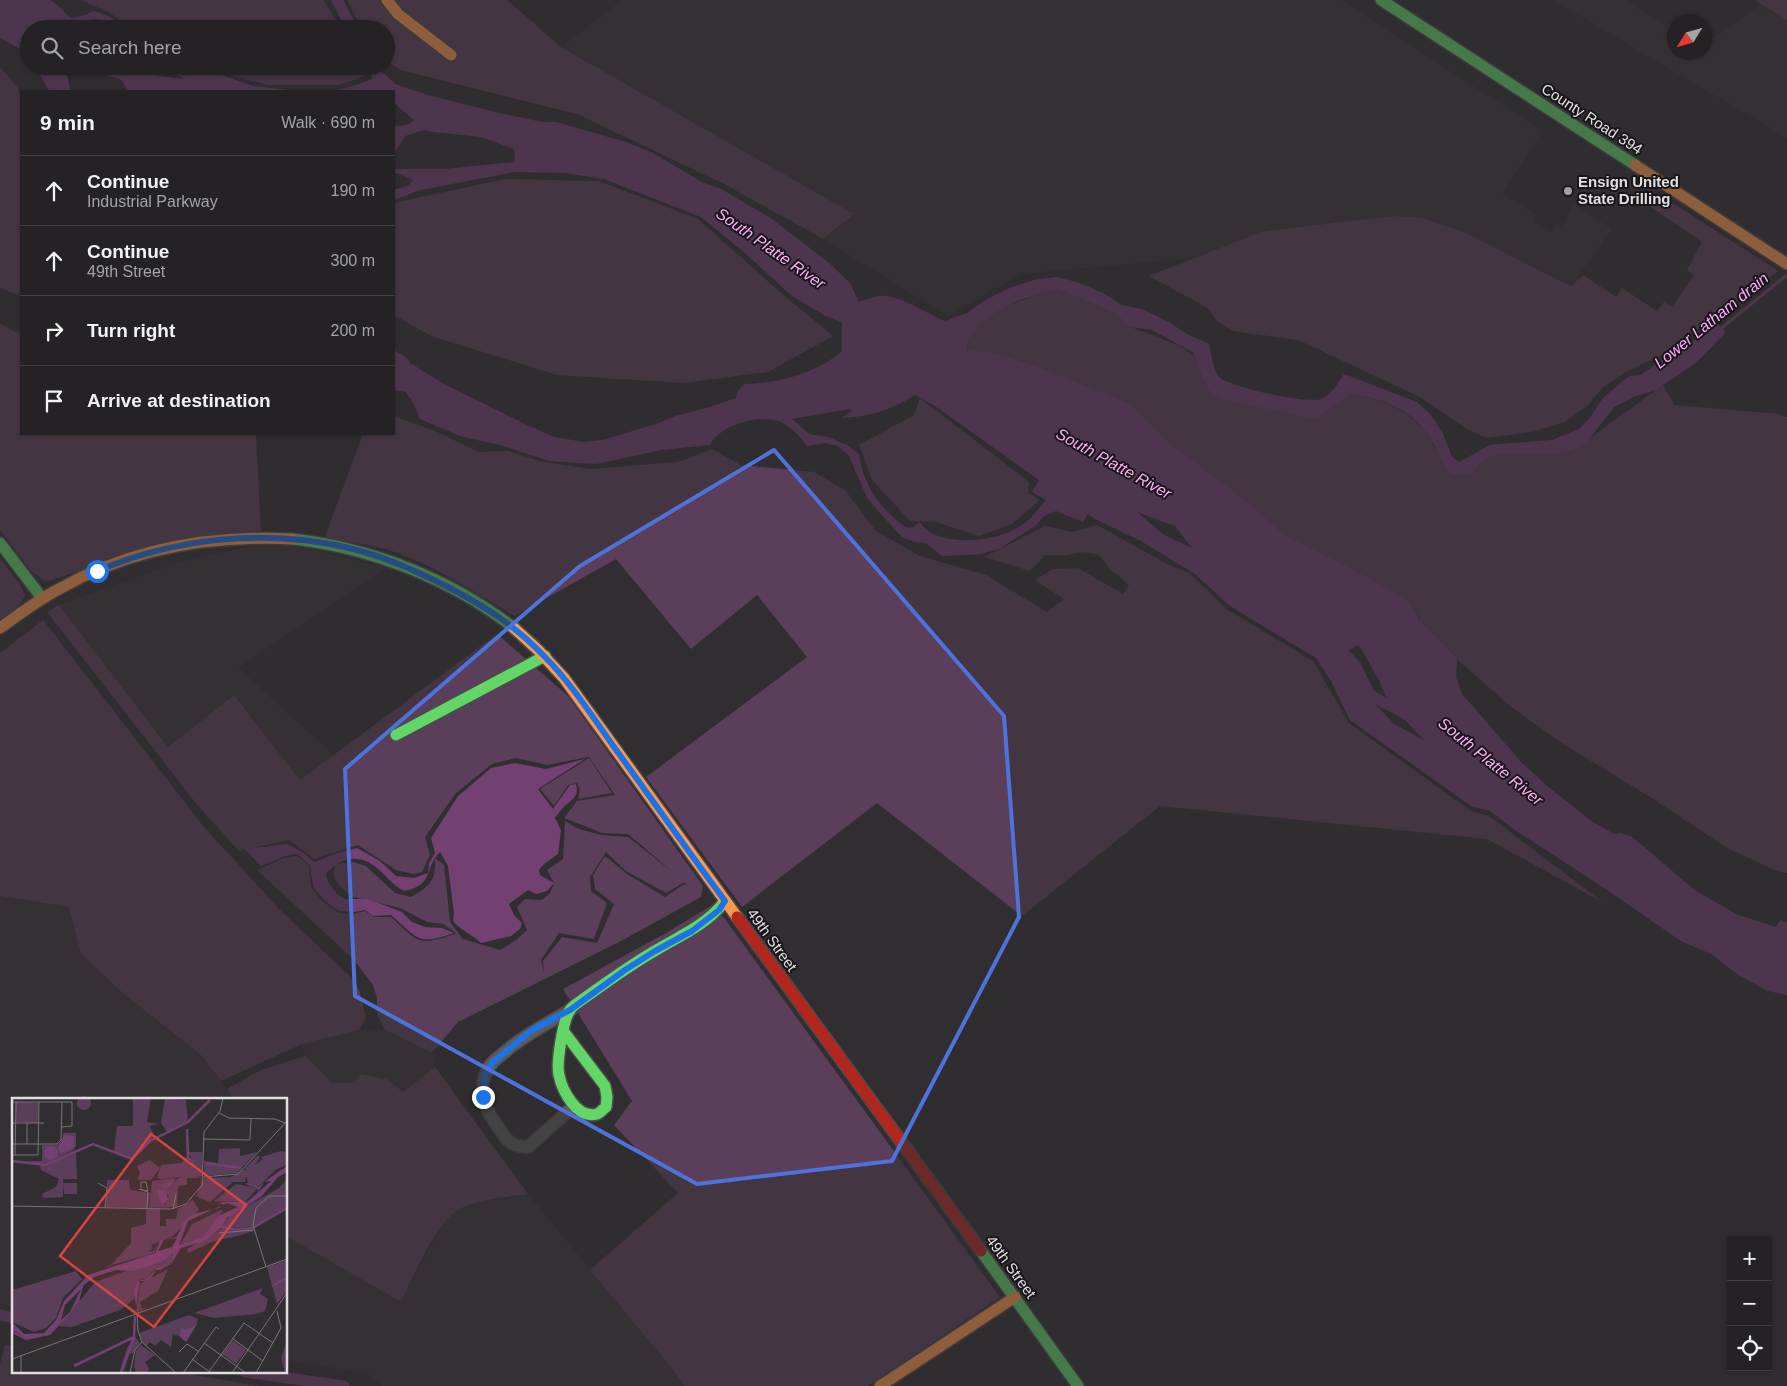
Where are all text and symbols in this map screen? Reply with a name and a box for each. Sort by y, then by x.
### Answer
north arrow [1667,15,1712,60]
search box [20,20,395,75]
icon: search [38,34,66,62]
text: Search here [78,37,182,58]
street label: County Road 394 [1539,80,1646,158]
text: 9 min [40,111,95,134]
text: Walk · 690 m [281,114,375,131]
text: Continue [87,171,169,192]
place label: Ensign United State Drilling [1578,173,1679,207]
icon: ahead [40,177,68,205]
text: 190 m [331,182,375,199]
marker: Ensign United State Drilling [1562,185,1574,197]
text: Industrial Parkway [87,193,218,210]
water label: South Platte River [713,204,829,293]
text: Continue [87,241,169,262]
icon: ahead [40,247,68,275]
text: 300 m [331,252,375,269]
text: 49th Street [87,263,165,280]
water label: Lower Latham drain [1651,269,1772,371]
icon: right [40,317,68,345]
text: Turn right [87,320,175,341]
text: 200 m [331,322,375,339]
icon: arrive [40,387,68,415]
text: Arrive at destination [87,390,271,411]
water label: South Platte River [1053,425,1175,502]
route start [86,560,109,583]
water label: South Platte River [1435,714,1547,809]
street label: 49th Street [744,905,801,975]
route end [472,1086,495,1109]
inset map [12,1098,288,1374]
street label: 49th Street [983,1232,1040,1302]
map controls [1727,1236,1772,1371]
button: + [1727,1236,1772,1281]
button: − [1727,1281,1772,1326]
button: locate [1727,1326,1772,1371]

